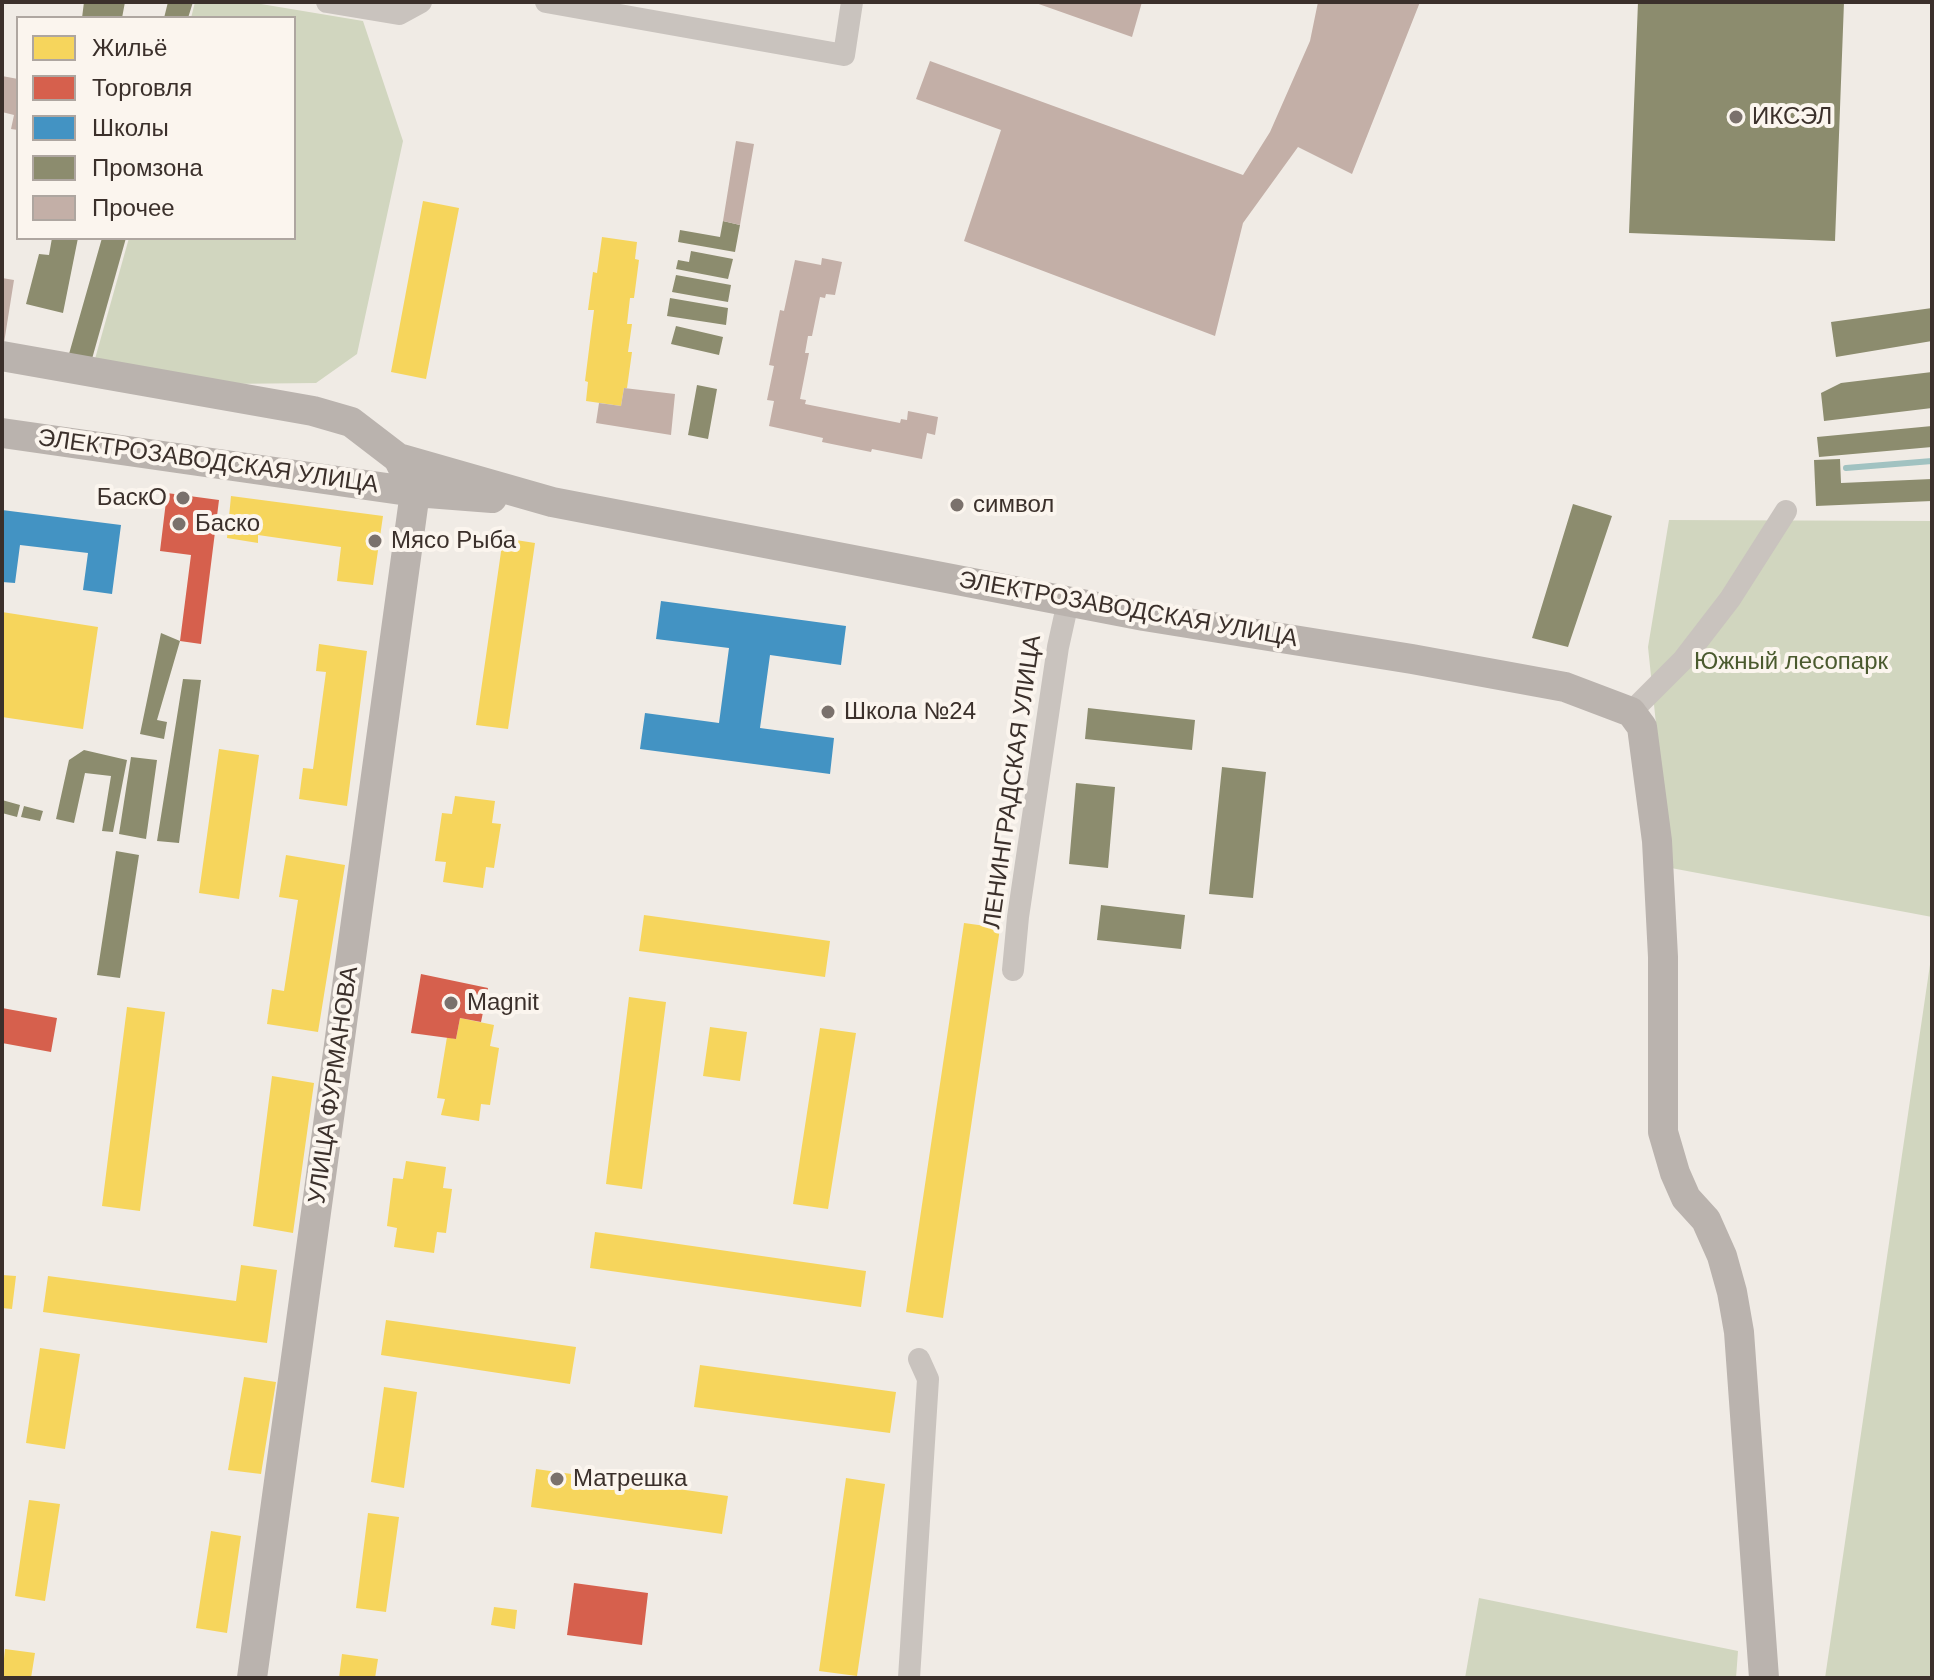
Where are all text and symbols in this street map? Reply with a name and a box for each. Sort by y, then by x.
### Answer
legend [16,16,296,240]
text: Жильё [92,34,167,61]
text: Торговля [92,74,192,101]
place label: ИКСЭЛ [1752,103,1832,131]
marker: ИКСЭЛ [1727,108,1745,126]
text: Школы [92,114,169,141]
text: Промзона [92,154,203,181]
text: Прочее [92,194,175,221]
street label: ЭЛЕКТРОЗАВОДСКАЯ УЛИЦА [36,424,380,500]
place label: БаскО [97,484,167,512]
marker: БаскО [174,489,192,507]
place label: символ [973,491,1054,519]
marker: символ [948,496,966,514]
place label: Баско [195,510,260,538]
marker: Баско [170,515,188,533]
place label: Мясо Рыба [391,527,516,555]
marker: Мясо Рыба [366,532,384,550]
street label: ЭЛЕКТРОЗАВОДСКАЯ УЛИЦА [956,566,1300,654]
street label: ЛЕНИНГРАДСКАЯ УЛИЦА [978,633,1048,931]
park label: Южный лесопарк [1694,648,1888,676]
place label: Школа №24 [844,698,976,726]
marker: Школа №24 [819,703,837,721]
street label: УЛИЦА ФУРМАНОВА [303,965,365,1205]
place label: Magnit [467,989,539,1017]
marker: Magnit [442,994,460,1012]
place label: Матрешка [573,1465,687,1493]
marker: Матрешка [548,1470,566,1488]

